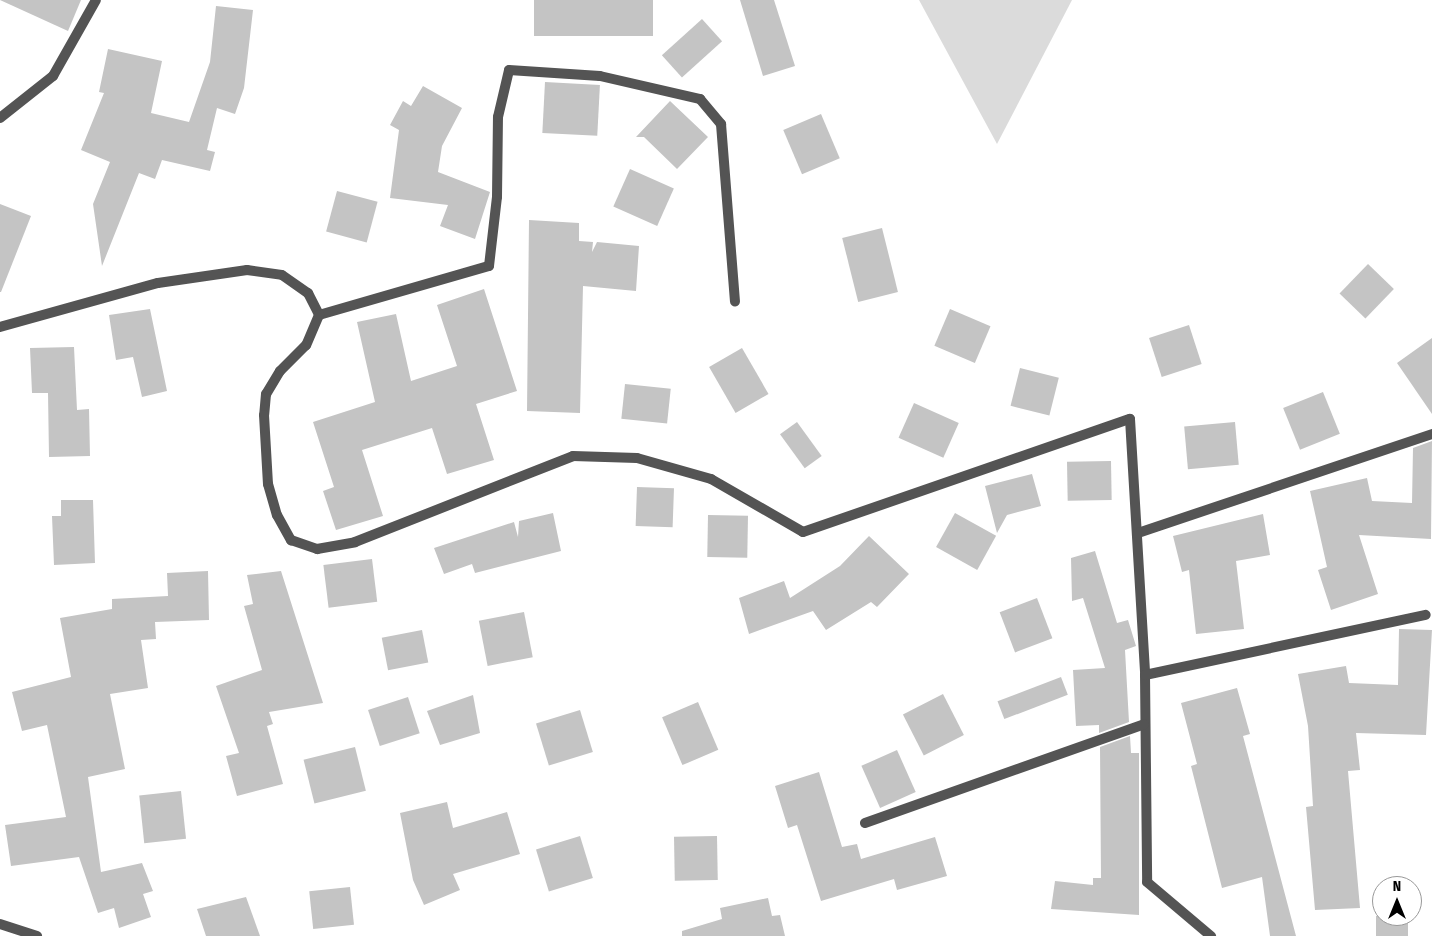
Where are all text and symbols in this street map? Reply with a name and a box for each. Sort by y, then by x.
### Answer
north arrow [1372,876,1422,926]
text: N [1393,878,1401,895]

